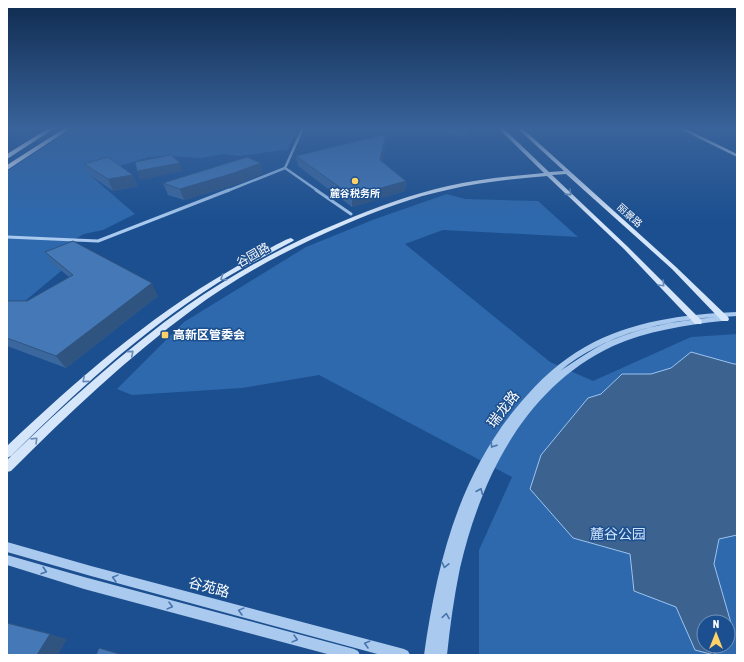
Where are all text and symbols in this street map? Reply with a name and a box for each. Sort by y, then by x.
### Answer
marker: 麓谷税务所 [350,176,360,186]
place label: 麓谷税务所 [330,188,380,199]
one-way arrow [564,189,572,196]
street label: 丽景路 [615,201,644,229]
street label: 谷园路 [234,240,272,270]
one-way arrow [220,273,227,280]
one-way arrow [657,279,664,287]
place label: 高新区管委会 [173,328,245,342]
marker: 高新区管委会 [160,330,170,340]
one-way arrow [127,350,134,357]
one-way arrow [82,375,90,383]
street label: 瑞龙路 [484,388,522,430]
one-way arrow [30,437,38,445]
one-way arrow [490,441,498,448]
one-way arrow [475,488,483,495]
park label: 麓谷公园 [590,526,646,542]
one-way arrow [441,561,450,568]
one-way arrow [41,566,48,575]
one-way arrow [112,574,119,583]
street label: 谷苑路 [187,574,231,600]
one-way arrow [166,601,173,610]
one-way arrow [238,607,245,616]
one-way arrow [441,613,450,619]
north arrow [696,614,736,654]
text: N [713,618,719,630]
one-way arrow [292,635,298,643]
one-way arrow [363,641,370,649]

